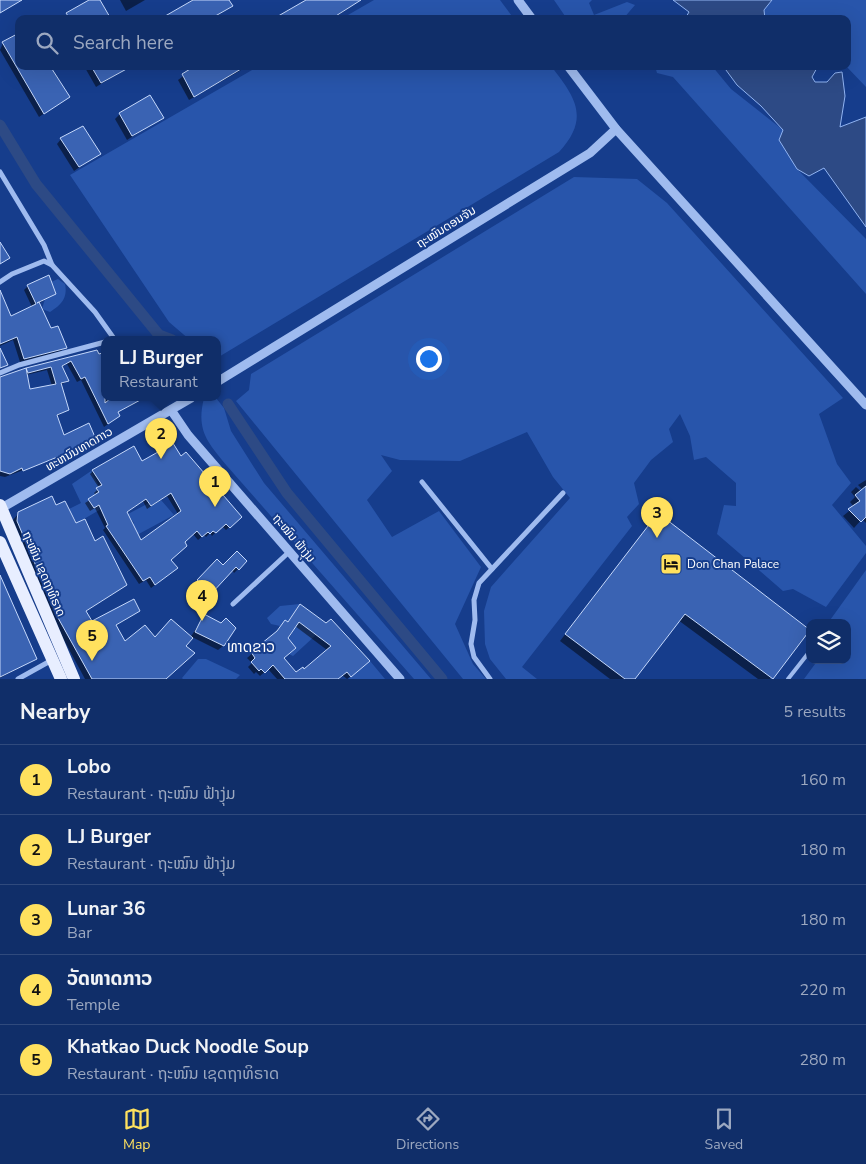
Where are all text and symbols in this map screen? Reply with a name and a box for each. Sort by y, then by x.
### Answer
search box [15,15,851,70]
icon: search [33,29,61,57]
text: Search here [73,30,174,56]
street label: ຖະໝົນດອນຈັນ [413,202,479,252]
popup [101,336,221,401]
text: LJ Burger [119,345,203,371]
your location [416,346,442,372]
text: Restaurant [119,371,198,393]
pin: 2 [145,418,177,459]
street label: ທະຫນົນທາດກາວ [42,423,116,475]
pin: 1 [199,466,231,507]
pin: 3 [641,497,673,538]
street label: ຖະໝົນ ຟ້າງຸ່ມ [267,510,319,567]
street label: ຖະໜົນ ເຊດຖາທິຣາດ [19,529,69,619]
hotel icon: Don Chan Palace [659,552,683,576]
place label: Don Chan Palace [687,556,779,572]
pin: 4 [186,580,218,621]
map controls [806,619,851,664]
button: layers [806,619,851,664]
pin: 5 [76,620,108,661]
district label: ທາດຂາວ [227,637,275,657]
text: Nearby [20,698,90,726]
text: 5 results [784,701,846,723]
text: Lobo [67,754,111,780]
text: 1 [31,769,41,791]
text: 160 m [799,769,846,791]
text: Restaurant · ຖະໝົນ ຟ້າງຸ່ມ [67,783,236,805]
text: LJ Burger [67,824,151,850]
text: 2 [31,839,41,861]
text: 180 m [799,839,846,861]
text: Restaurant · ຖະໝົນ ຟ້າງຸ່ມ [67,853,236,875]
text: Lunar 36 [67,896,145,922]
text: 3 [31,909,41,931]
text: 180 m [799,909,846,931]
text: Bar [67,922,92,944]
text: ວັດທາດກາວ [67,966,152,992]
text: 4 [31,979,41,1001]
text: 220 m [799,979,846,1001]
text: Temple [67,994,120,1016]
text: Khatkao Duck Noodle Soup [67,1034,309,1060]
text: 5 [31,1049,41,1071]
text: 280 m [799,1049,846,1071]
text: Restaurant · ຖະໜົນ ເຊດຖາທິຣາດ [67,1063,279,1085]
tab: Map [123,1105,151,1154]
tab: Directions [396,1105,459,1154]
tab: Saved [705,1105,743,1154]

